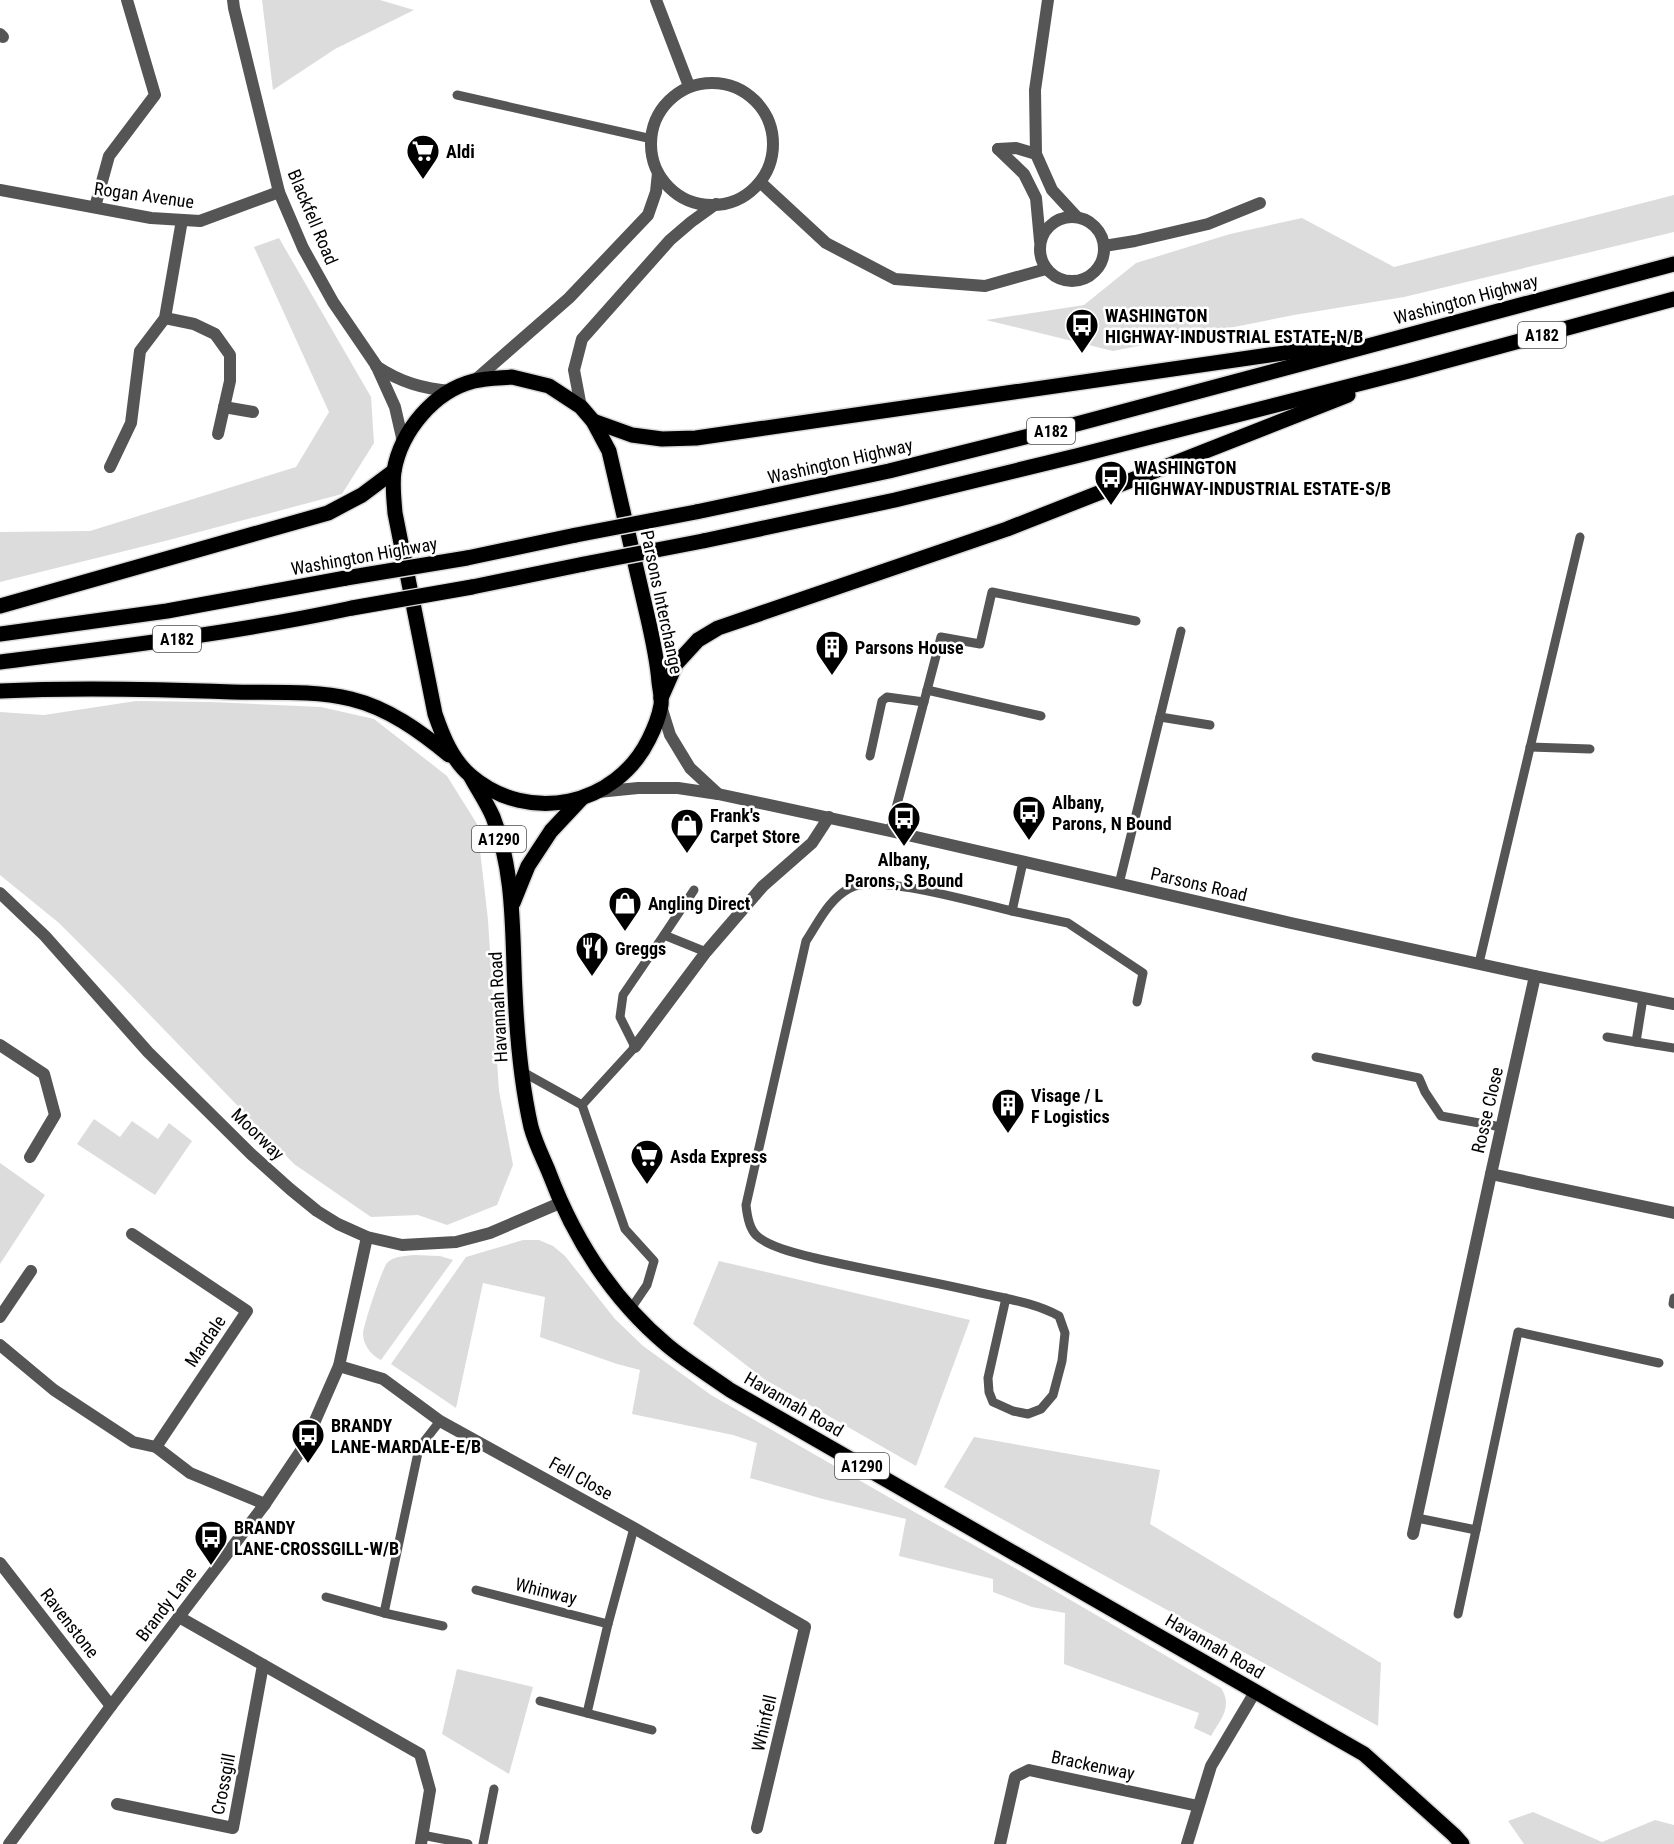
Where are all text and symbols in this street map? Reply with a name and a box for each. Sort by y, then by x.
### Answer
supermarket icon: Aldi [405,133,441,180]
place label: Aldi [446,141,475,162]
street label: Blackfell Road [284,166,342,268]
street label: Rogan Avenue [93,178,195,212]
street label: Washington Highway [1392,270,1541,328]
place label: WASHINGTON HIGHWAY-INDUSTRIAL ESTATE-N/B [1105,305,1363,347]
bus stop icon: WASHINGTON HIGHWAY-INDUSTRIAL ESTATE-N/B [1064,307,1100,354]
road number: A182 [1518,322,1566,348]
road number: A182 [1027,418,1075,444]
street label: Washington Highway [765,434,915,488]
place label: WASHINGTON HIGHWAY-INDUSTRIAL ESTATE-S/B [1134,457,1391,499]
bus stop icon: WASHINGTON HIGHWAY-INDUSTRIAL ESTATE-S/B [1093,459,1129,506]
street label: Parsons Interchange [637,528,687,676]
street label: Washington Highway [289,533,439,579]
road number: A182 [153,626,201,652]
building icon: Parsons House [814,629,850,676]
place label: Parsons House [855,637,964,658]
place label: Albany, Parons, N Bound [1052,792,1172,834]
bus stop icon: Albany, Parons, N Bound [1011,794,1047,841]
bus stop icon: Albany, Parons, S Bound [886,800,922,847]
place label: Frank's Carpet Store [710,805,801,847]
shop icon: Frank's Carpet Store [669,807,705,854]
road number: A1290 [472,826,526,852]
place label: Albany, Parons, S Bound [845,849,963,891]
street label: Parsons Road [1149,863,1249,905]
shop icon: Angling Direct [607,885,643,932]
place label: Angling Direct [648,893,751,914]
restaurant icon: Greggs [574,930,610,977]
place label: Greggs [615,938,666,959]
street label: Havannah Road [485,951,511,1063]
street label: Rosse Close [1467,1065,1507,1155]
place label: Visage / L F Logistics [1031,1085,1110,1127]
building icon: Visage / L F Logistics [990,1087,1026,1134]
street label: Moorway [227,1104,289,1164]
supermarket icon: Asda Express [629,1138,665,1185]
place label: Asda Express [670,1146,767,1167]
street label: Mardale [180,1311,230,1371]
street label: Havannah Road [741,1367,847,1441]
place label: BRANDY LANE-MARDALE-E/B [331,1415,481,1457]
bus stop icon: BRANDY LANE-MARDALE-E/B [290,1417,326,1464]
street label: Fell Close [546,1452,616,1504]
road number: A1290 [835,1453,889,1479]
place label: BRANDY LANE-CROSSGILL-W/B [234,1517,399,1559]
bus stop icon: BRANDY LANE-CROSSGILL-W/B [193,1519,229,1566]
street label: Brandy Lane [131,1563,201,1645]
street label: Whinway [513,1573,580,1609]
street label: Ravenstone [36,1584,104,1662]
street label: Havannah Road [1162,1609,1268,1683]
street label: Whinfell [747,1693,781,1753]
street label: Brackenway [1049,1746,1137,1784]
street label: Crossgill [207,1751,239,1817]

